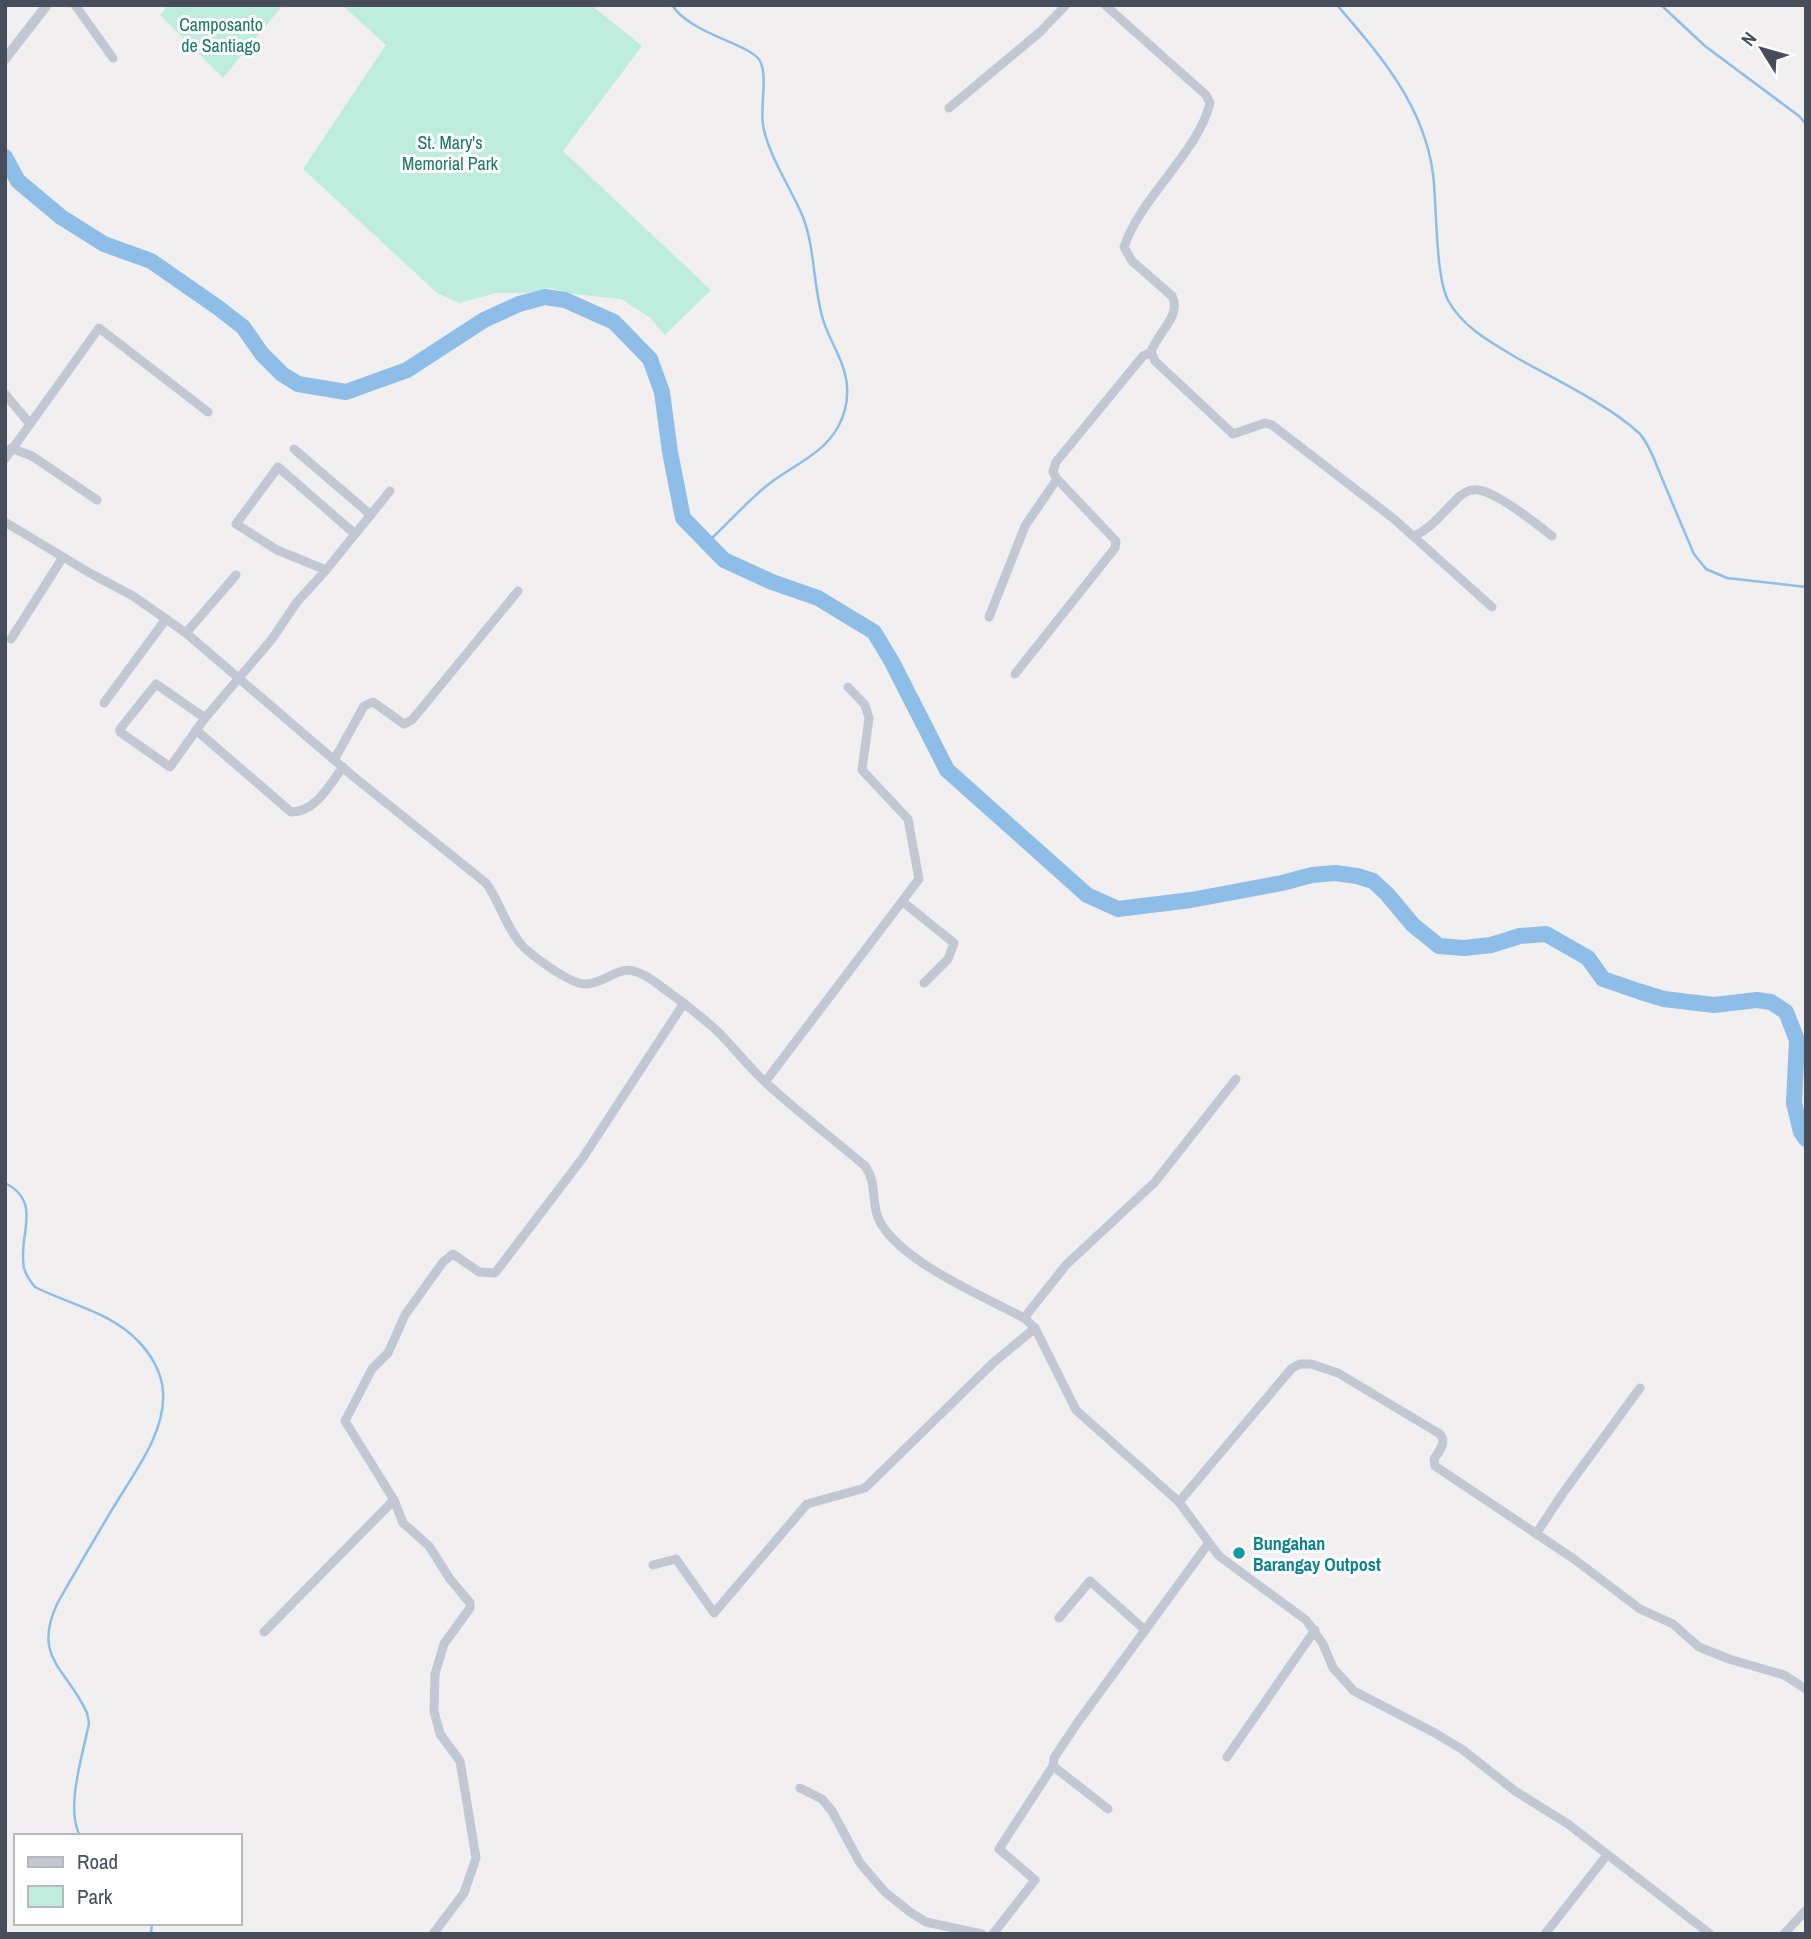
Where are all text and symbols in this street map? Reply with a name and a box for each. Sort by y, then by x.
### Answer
park label: Camposanto de Santiago [179,12,263,58]
north arrow [1727,14,1797,84]
text: N [1735,26,1762,51]
park label: St. Mary's Memorial Park [402,130,499,176]
place label: Bungahan Barangay Outpost [1253,1531,1381,1577]
marker: Bungahan Barangay Outpost [1231,1545,1247,1561]
legend [14,1834,242,1925]
text: Road [77,1847,118,1876]
text: Park [77,1882,113,1911]

